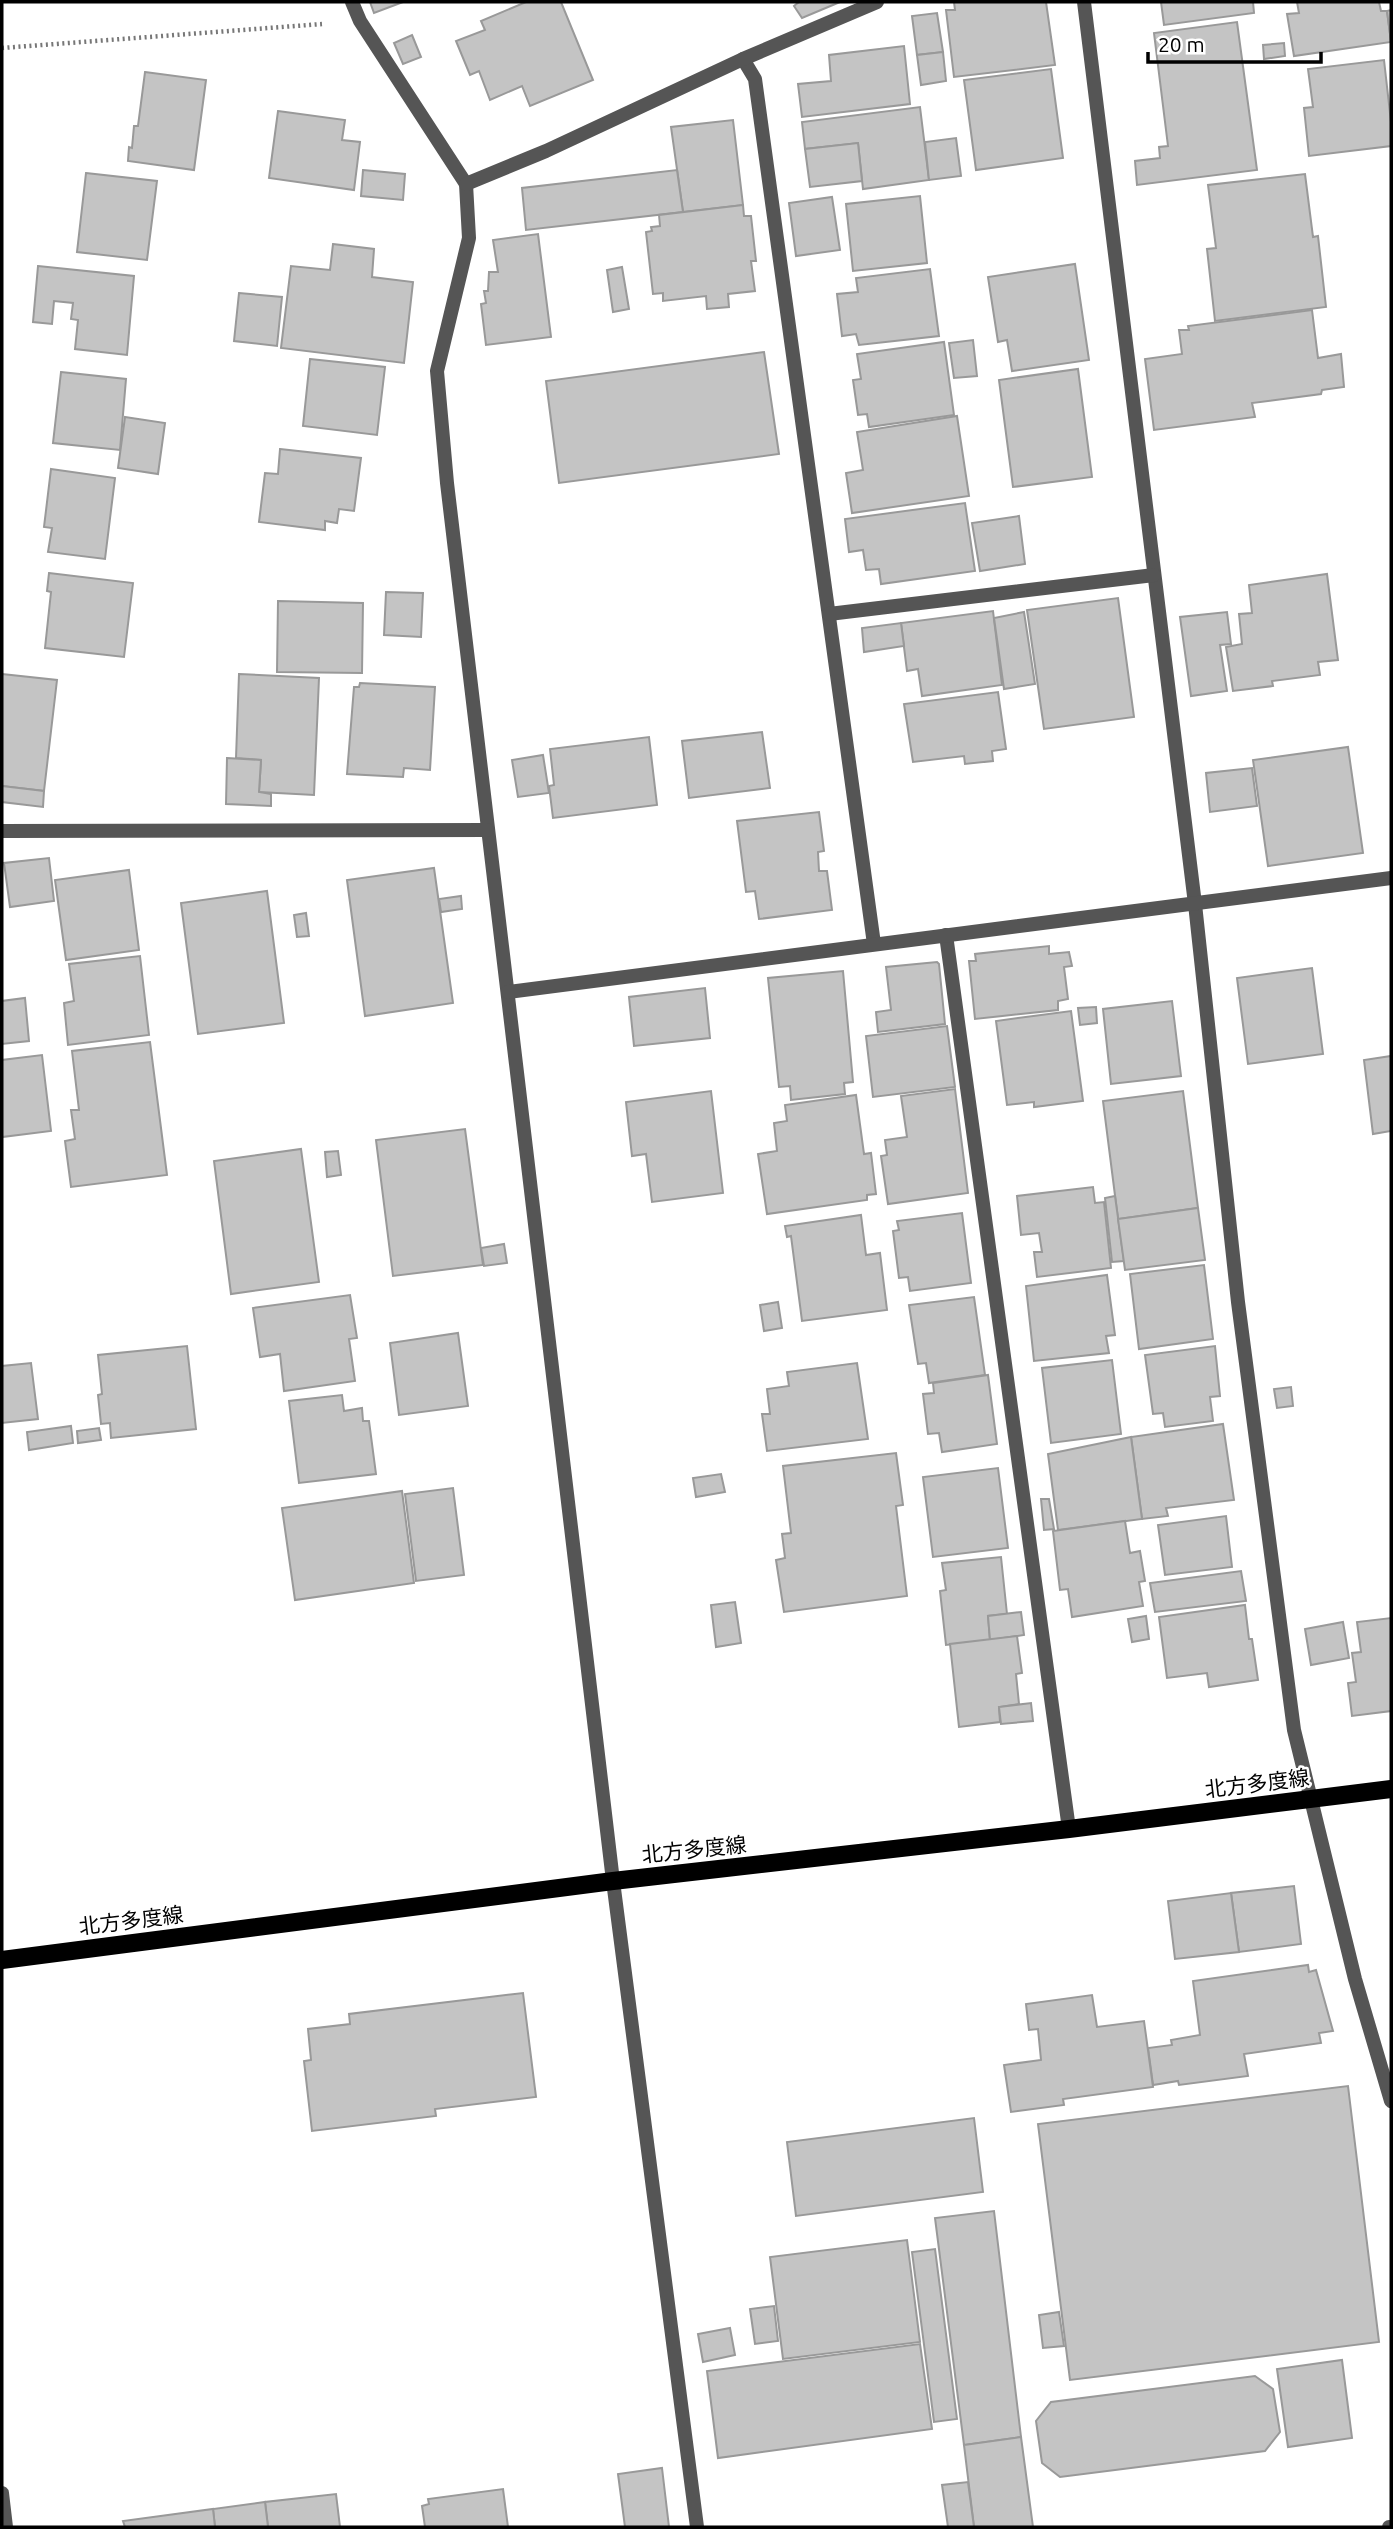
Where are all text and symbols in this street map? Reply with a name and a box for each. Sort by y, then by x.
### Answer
scale bar [1148,21,1321,65]
text: 20 m [1158,32,1205,56]
street label: 北方多度線 [1203,1765,1311,1801]
street label: 北方多度線 [641,1832,747,1866]
street label: 北方多度線 [77,1902,185,1938]

